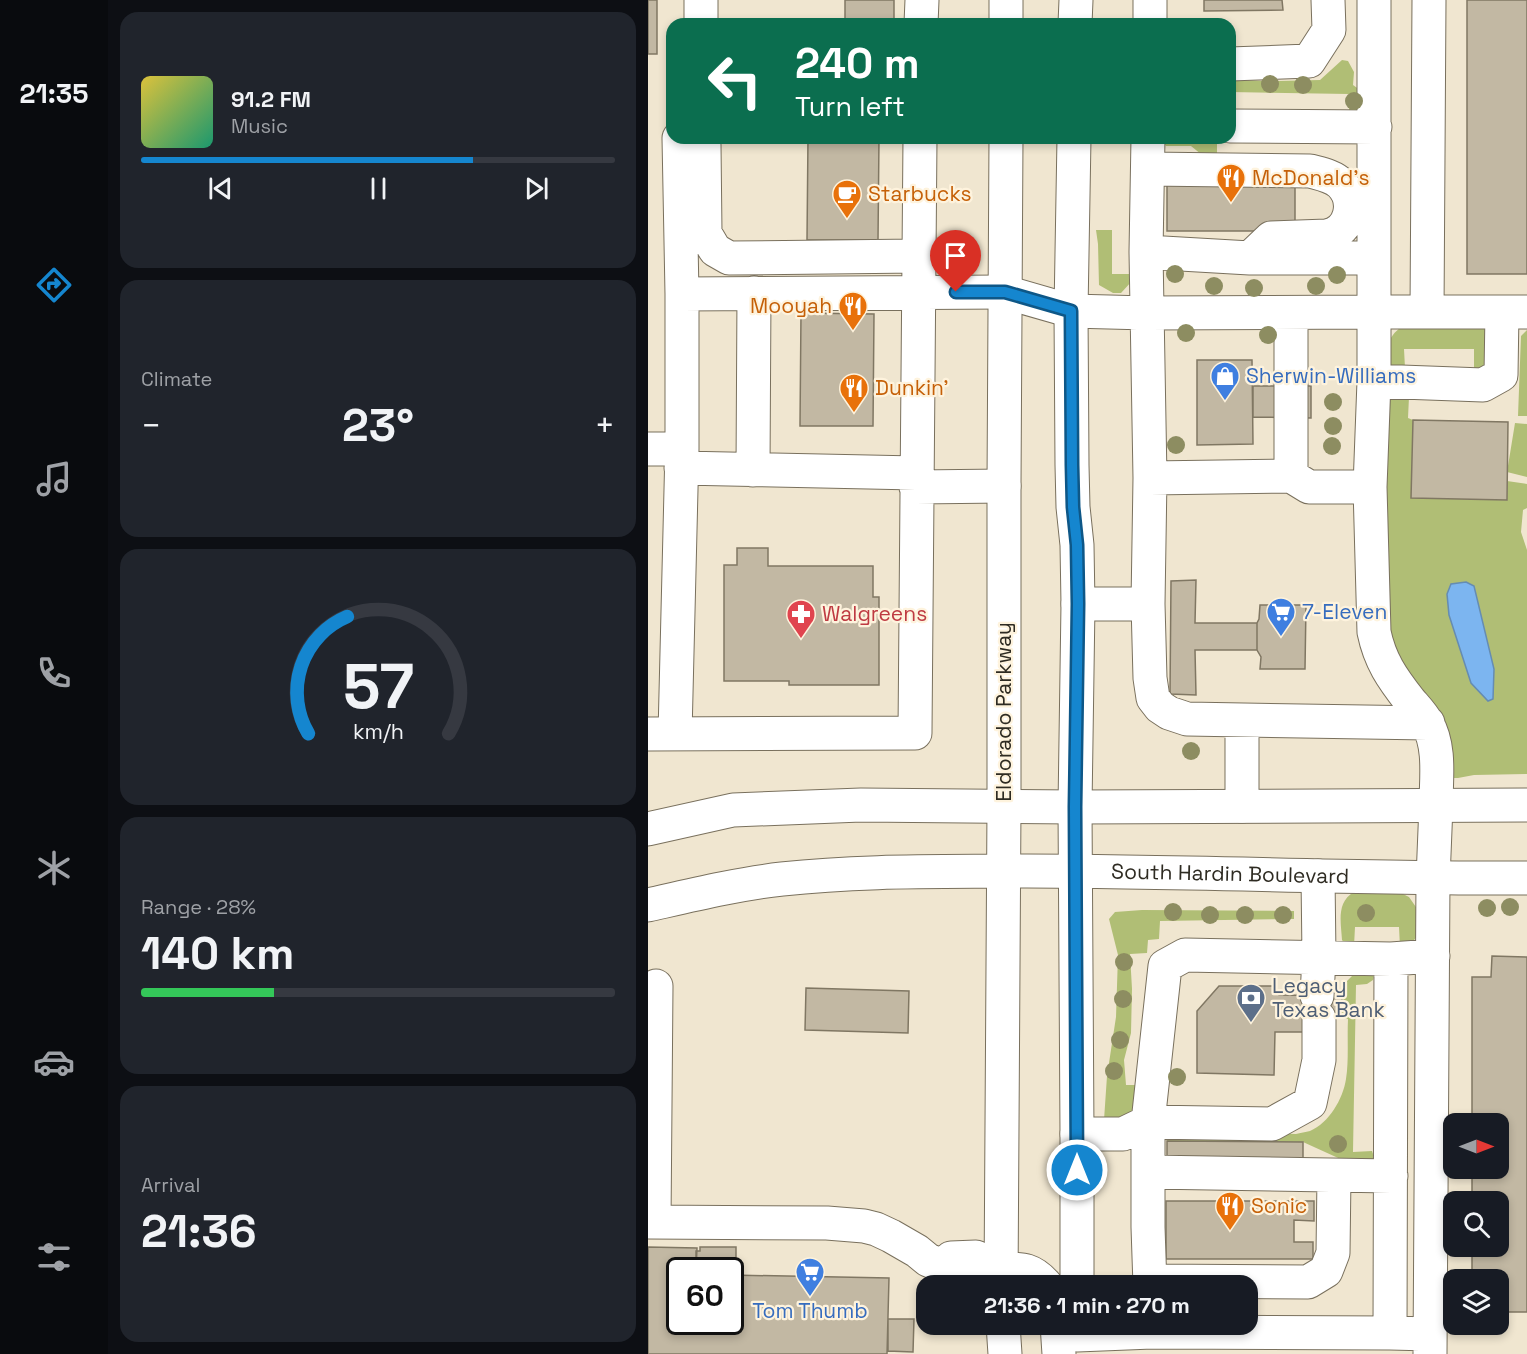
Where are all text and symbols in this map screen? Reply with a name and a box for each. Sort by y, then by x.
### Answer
text: 240 m [795,37,920,90]
icon: left [696,42,774,120]
text: 21:35 [20,76,88,111]
text: 91.2 FM [231,85,311,113]
text: Turn left [795,89,905,124]
text: Music [231,113,288,139]
restaurant icon: McDonald's [1215,162,1247,204]
place label: McDonald's [1252,164,1370,191]
icon: previous [204,172,237,205]
icon: pause [362,172,395,205]
icon: next [520,172,553,205]
cafe icon: Starbucks [831,178,863,220]
place label: Starbucks [868,180,972,207]
pin [930,230,981,292]
icon: arrive [939,239,972,272]
icon: directions [33,264,75,306]
restaurant icon: Mooyah [837,290,869,332]
place label: Mooyah [750,292,832,319]
shop icon: Sherwin-Williams [1209,360,1241,402]
place label: Sherwin-Williams [1246,362,1416,389]
text: Climate [141,366,212,392]
restaurant icon: Dunkin' [838,372,870,414]
place label: Dunkin' [875,374,949,401]
text: 23° [342,397,414,454]
text: − [141,405,161,447]
text: + [595,405,615,447]
icon: music [33,458,75,500]
supermarket icon: 7-Eleven [1265,596,1297,638]
pharmacy icon: Walgreens [785,598,817,640]
place label: 7-Eleven [1302,598,1387,625]
place label: Walgreens [822,600,927,627]
street label: Eldorado Parkway [990,622,1017,802]
text: 57 [342,647,414,726]
icon: phone [33,652,75,694]
text: km/h [352,718,404,745]
icon: climate [33,847,75,889]
street label: South Hardin Boulevard [1111,858,1349,889]
text: Range · 28% [141,894,256,920]
text: 140 km [141,925,294,982]
place label: Legacy Texas Bank [1272,972,1385,1023]
bank icon: Legacy Texas Bank [1235,982,1267,1024]
icon: car [33,1041,75,1083]
north arrow [1443,1113,1509,1179]
map controls [1443,1113,1509,1335]
position arrow [1045,1138,1109,1202]
text: Arrival [141,1172,200,1198]
restaurant icon: Sonic [1214,1190,1246,1232]
button: search [1443,1191,1509,1257]
place label: Sonic [1251,1192,1307,1219]
text: 21:36 [141,1203,257,1260]
icon: filters [33,1236,75,1278]
supermarket icon: Tom Thumb [794,1256,826,1298]
speed limit sign: 60 [666,1257,744,1335]
button: layers [1443,1269,1509,1335]
text: 21:36 · 1 min · 270 m [984,1291,1190,1319]
place label: Tom Thumb [752,1297,868,1324]

